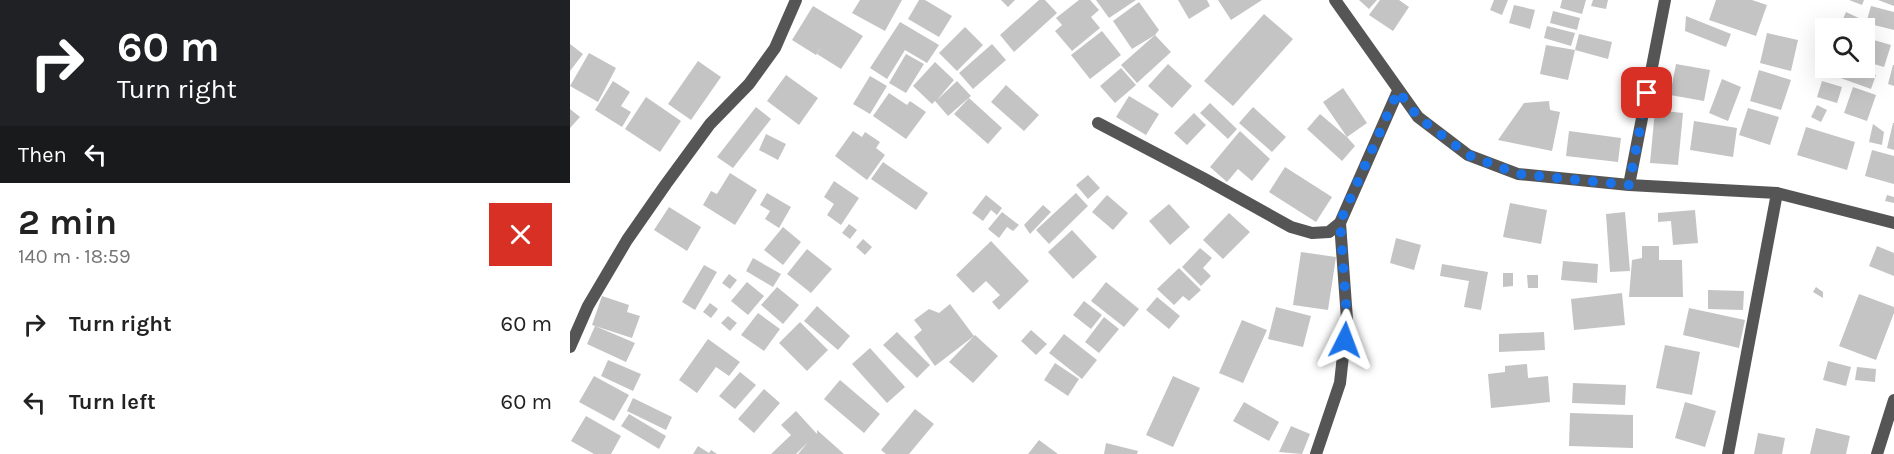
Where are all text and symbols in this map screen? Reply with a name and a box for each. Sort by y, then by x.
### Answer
map controls [1815,18,1875,78]
button: search [1815,18,1875,78]
text: 60 m [117,22,220,72]
icon: right [18,24,96,102]
pin [1621,67,1672,118]
text: Turn right [117,73,237,105]
icon: arrive [1630,76,1663,109]
icon: left [79,138,112,171]
text: Then [18,142,67,168]
text: 2 min [18,201,117,243]
button: close [489,203,552,266]
text: 140 m · 18:59 [18,245,131,268]
icon: right [18,308,51,341]
position arrow [1313,308,1377,372]
text: Turn right [69,311,172,337]
text: 60 m [501,311,552,337]
icon: left [18,386,51,419]
text: Turn left [69,389,156,415]
text: 60 m [501,389,552,415]

